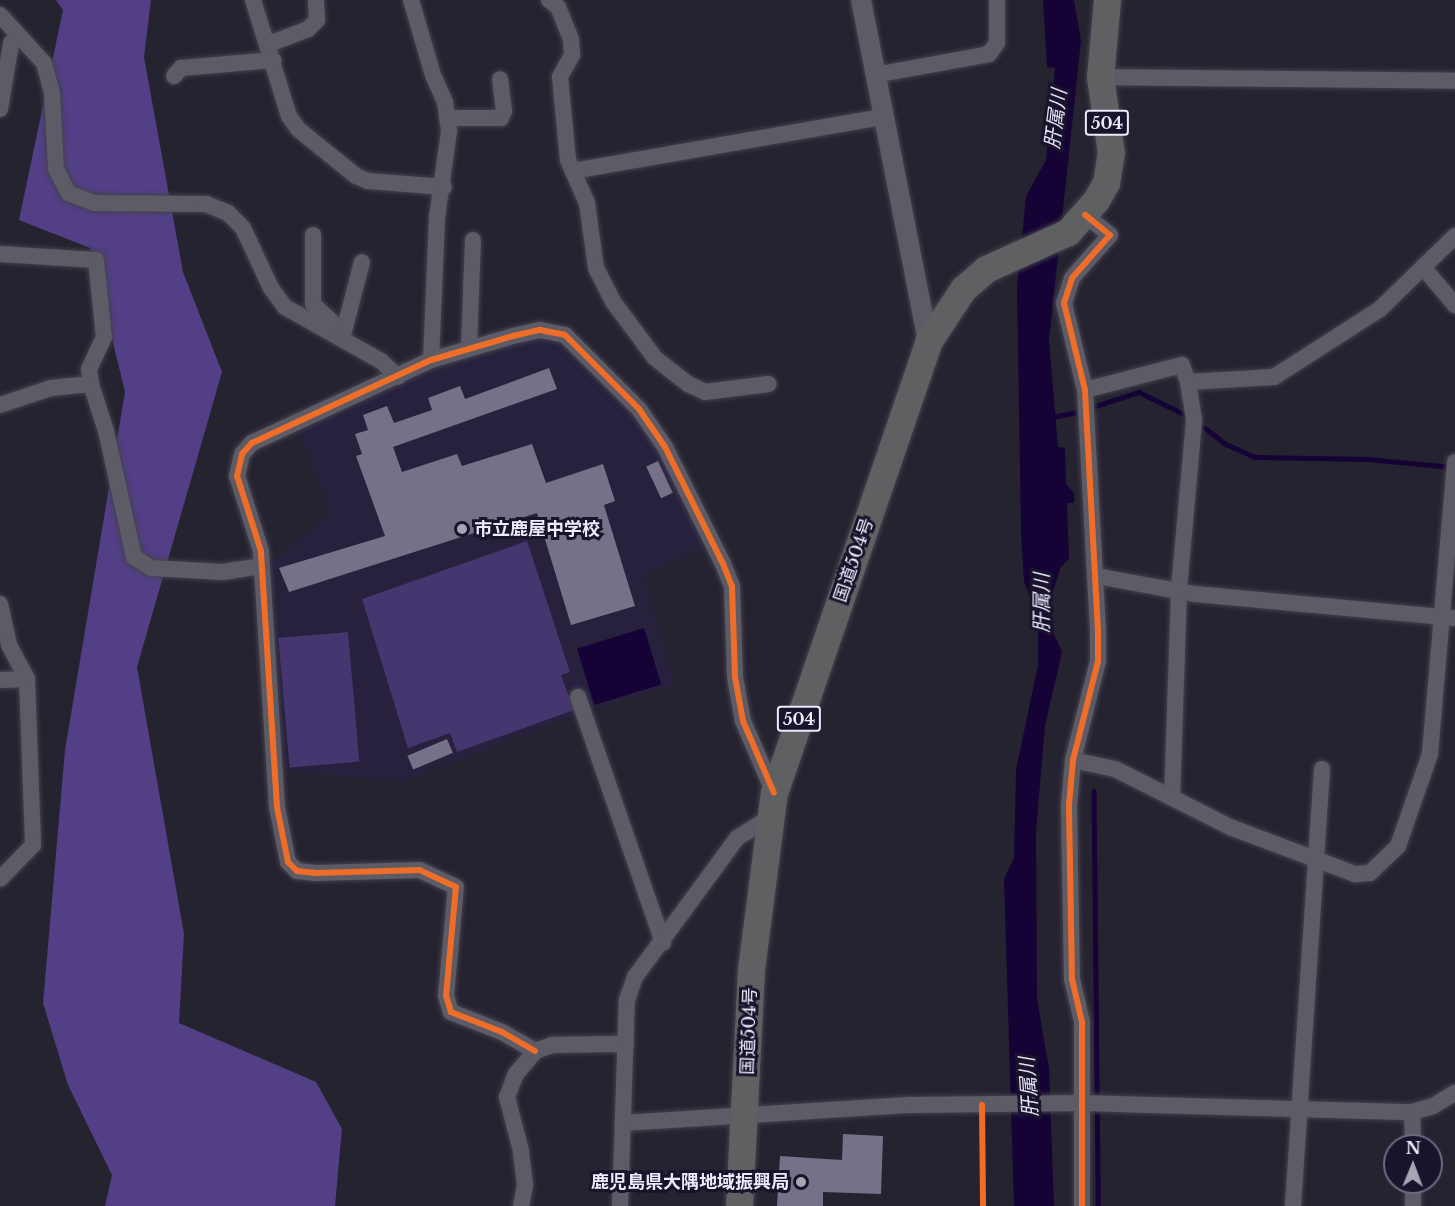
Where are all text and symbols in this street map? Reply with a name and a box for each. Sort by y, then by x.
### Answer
water label: 肝属川 [1040,88,1072,150]
road number: 504 [1084,110,1130,136]
street label: 国道504号 [830,515,878,605]
place label: 市立鹿屋中学校 [474,518,600,540]
marker: 市立鹿屋中学校 [455,522,469,536]
water label: 肝属川 [1030,573,1054,633]
road number: 504 [776,706,822,732]
street label: 国道504号 [737,987,761,1075]
water label: 肝属川 [1015,1056,1043,1118]
north arrow [1383,1134,1443,1194]
text: N [1406,1138,1421,1158]
place label: 鹿児島県大隅地域振興局 [591,1171,789,1193]
marker: 鹿児島県大隅地域振興局 [794,1175,808,1189]

